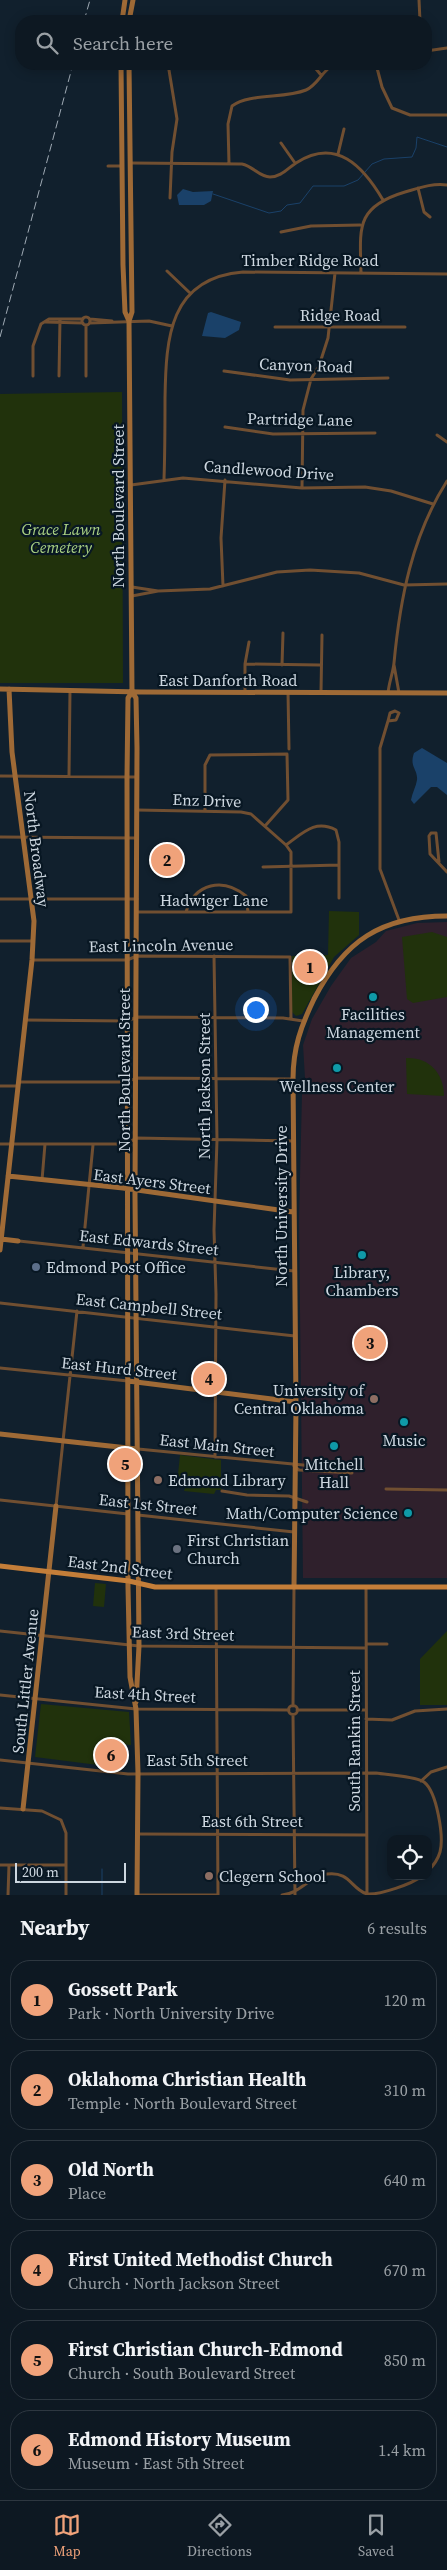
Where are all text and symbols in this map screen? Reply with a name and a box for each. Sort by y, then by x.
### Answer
search box [15,15,432,70]
icon: search [33,29,61,57]
text: Search here [73,30,173,56]
street label: Timber Ridge Road [241,249,379,271]
street label: Ridge Road [300,304,380,326]
street label: Canyon Road [259,352,353,378]
street label: Partridge Lane [247,407,353,431]
street label: North Boulevard Street [107,424,129,588]
street label: Candlewood Drive [203,454,335,486]
park label: Grace Lawn Cemetery [22,518,100,558]
street label: East Danforth Road [159,669,297,691]
street label: Enz Drive [172,788,242,812]
street label: North Broadway [19,790,55,909]
pin: 2 [151,841,183,879]
street label: Hadwiger Lane [160,889,268,911]
street label: East Lincoln Avenue [88,933,234,957]
pin: 1 [294,948,326,986]
street label: North Boulevard Street [113,988,135,1152]
marker: Facilities Management [367,991,379,1003]
your location [243,997,269,1023]
place label: Facilities Management [326,1003,421,1043]
street label: North Jackson Street [193,1012,215,1159]
marker: Wellness Center [331,1062,343,1074]
place label: Wellness Center [279,1075,395,1097]
street label: North University Drive [270,1125,292,1287]
street label: East Ayers Street [92,1163,213,1199]
street label: East Edwards Street [78,1224,221,1260]
marker: Library, Chambers [356,1249,368,1261]
place label: Edmond Post Office [46,1256,186,1278]
marker: Edmond Post Office [30,1261,42,1273]
place label: Library, Chambers [325,1261,399,1301]
street label: East Campbell Street [75,1287,224,1325]
pin: 3 [354,1324,386,1362]
street label: East Hurd Street [60,1351,179,1385]
pin: 4 [193,1360,225,1398]
place label: University of Central Oklahoma [234,1379,365,1419]
marker: University of Central Oklahoma [368,1393,380,1405]
marker: Music [398,1416,410,1428]
street label: East Main Street [158,1428,276,1462]
place label: Music [383,1429,426,1451]
marker: Mitchell Hall [328,1440,340,1452]
pin: 5 [109,1445,141,1483]
place label: Mitchell Hall [304,1453,364,1493]
place label: Edmond Library [168,1469,287,1491]
marker: Edmond Library [152,1474,164,1486]
street label: East 1st Street [98,1488,199,1520]
place label: Math/Computer Science [226,1502,398,1524]
marker: Math/Computer Science [402,1507,414,1519]
place label: First Christian Church [187,1529,290,1569]
marker: First Christian Church [171,1543,183,1555]
street label: East 2nd Street [66,1550,174,1584]
street label: South Littler Avenue [6,1607,44,1755]
street label: East 3rd Street [131,1620,235,1646]
street label: South Rankin Street [343,1670,365,1812]
street label: East 4th Street [94,1680,197,1708]
pin: 6 [95,1736,127,1774]
street label: East 5th Street [146,1749,249,1771]
street label: East 6th Street [201,1810,304,1832]
map controls [387,1835,432,1880]
button: locate [387,1835,432,1880]
scale bar [15,1860,126,1883]
text: 200 m [22,1862,59,1882]
place label: Clegern School [219,1865,326,1887]
marker: Clegern School [203,1870,215,1882]
text: Nearby [20,1913,90,1942]
text: 6 results [367,1917,427,1939]
text: Gossett Park [68,1976,178,2002]
text: 1 [33,1989,41,2011]
text: 120 m [384,1989,426,2011]
text: Park · North University Drive [68,2002,274,2024]
text: Oklahoma Christian Health [68,2066,307,2092]
text: 2 [33,2079,41,2101]
text: 310 m [384,2079,426,2101]
text: Temple · North Boulevard Street [68,2092,297,2114]
text: Old North [68,2156,154,2182]
text: 3 [33,2169,41,2191]
text: 640 m [384,2169,426,2191]
text: Place [68,2182,106,2204]
text: First United Methodist Church [68,2246,333,2272]
text: 4 [33,2259,41,2281]
text: 670 m [384,2259,426,2281]
text: Church · North Jackson Street [68,2272,280,2294]
text: First Christian Church-Edmond [68,2336,343,2362]
text: 5 [33,2349,41,2371]
text: 850 m [384,2349,426,2371]
text: Church · South Boulevard Street [68,2362,295,2384]
text: Edmond History Museum [68,2426,291,2452]
text: 6 [33,2439,41,2461]
text: 1.4 km [378,2439,426,2461]
text: Museum · East 5th Street [68,2452,244,2474]
tab: Map [53,2511,81,2561]
tab: Directions [187,2511,252,2561]
tab: Saved [358,2511,394,2561]

